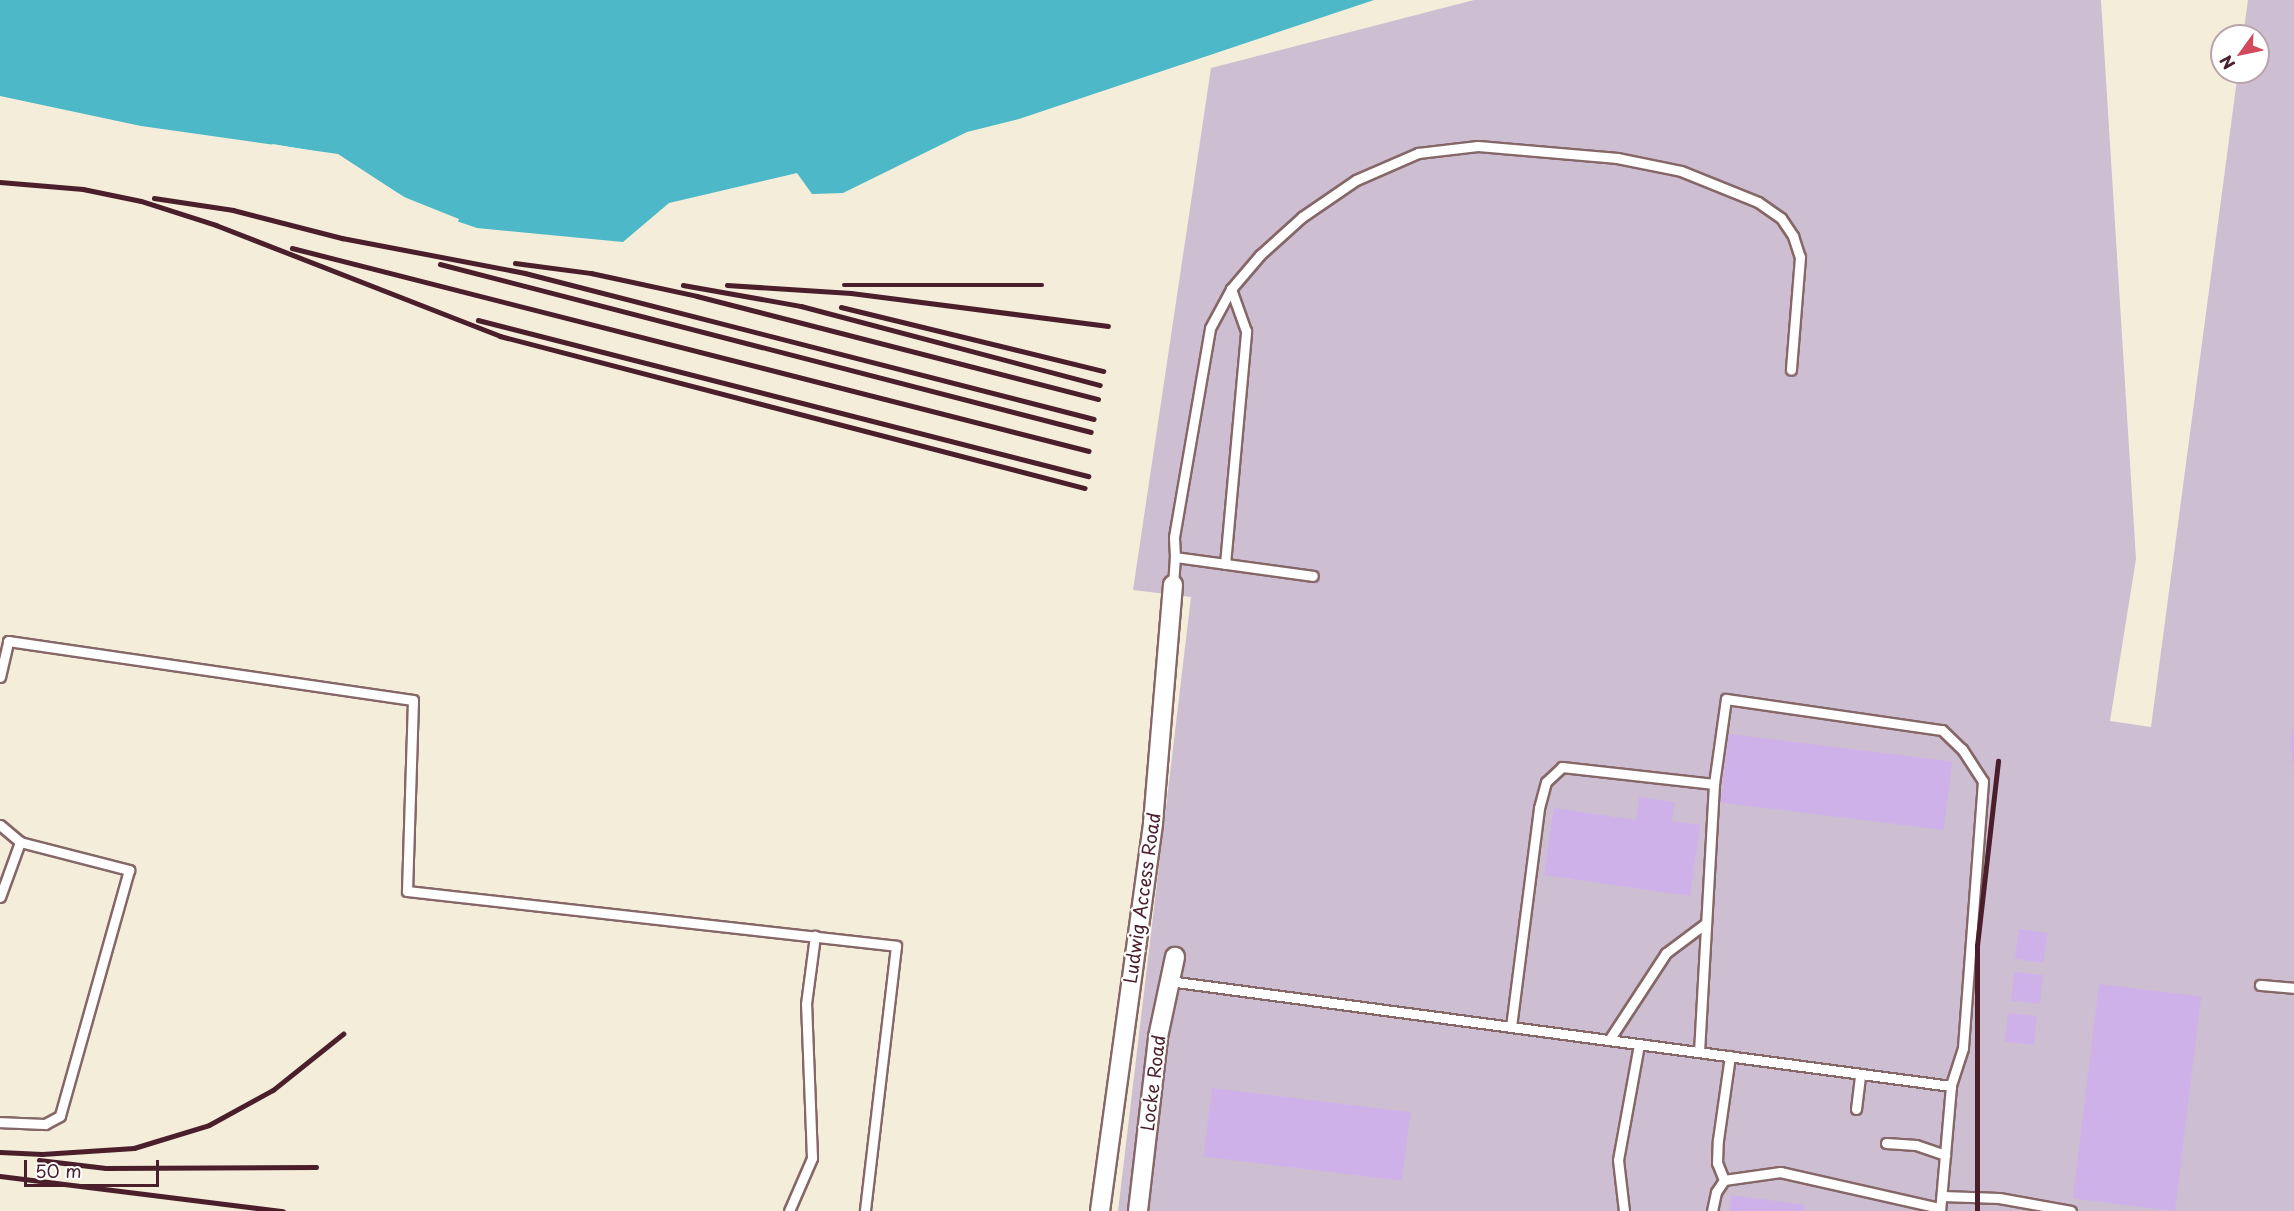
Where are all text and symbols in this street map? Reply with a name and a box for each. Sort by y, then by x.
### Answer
north arrow [2210,24,2270,84]
text: N [2213,51,2240,75]
street label: Ludwig Access Road [1119,811,1165,985]
street label: Locke Road [1136,1033,1170,1133]
scale bar [27,1148,162,1186]
text: 50 m [35,1157,82,1184]

